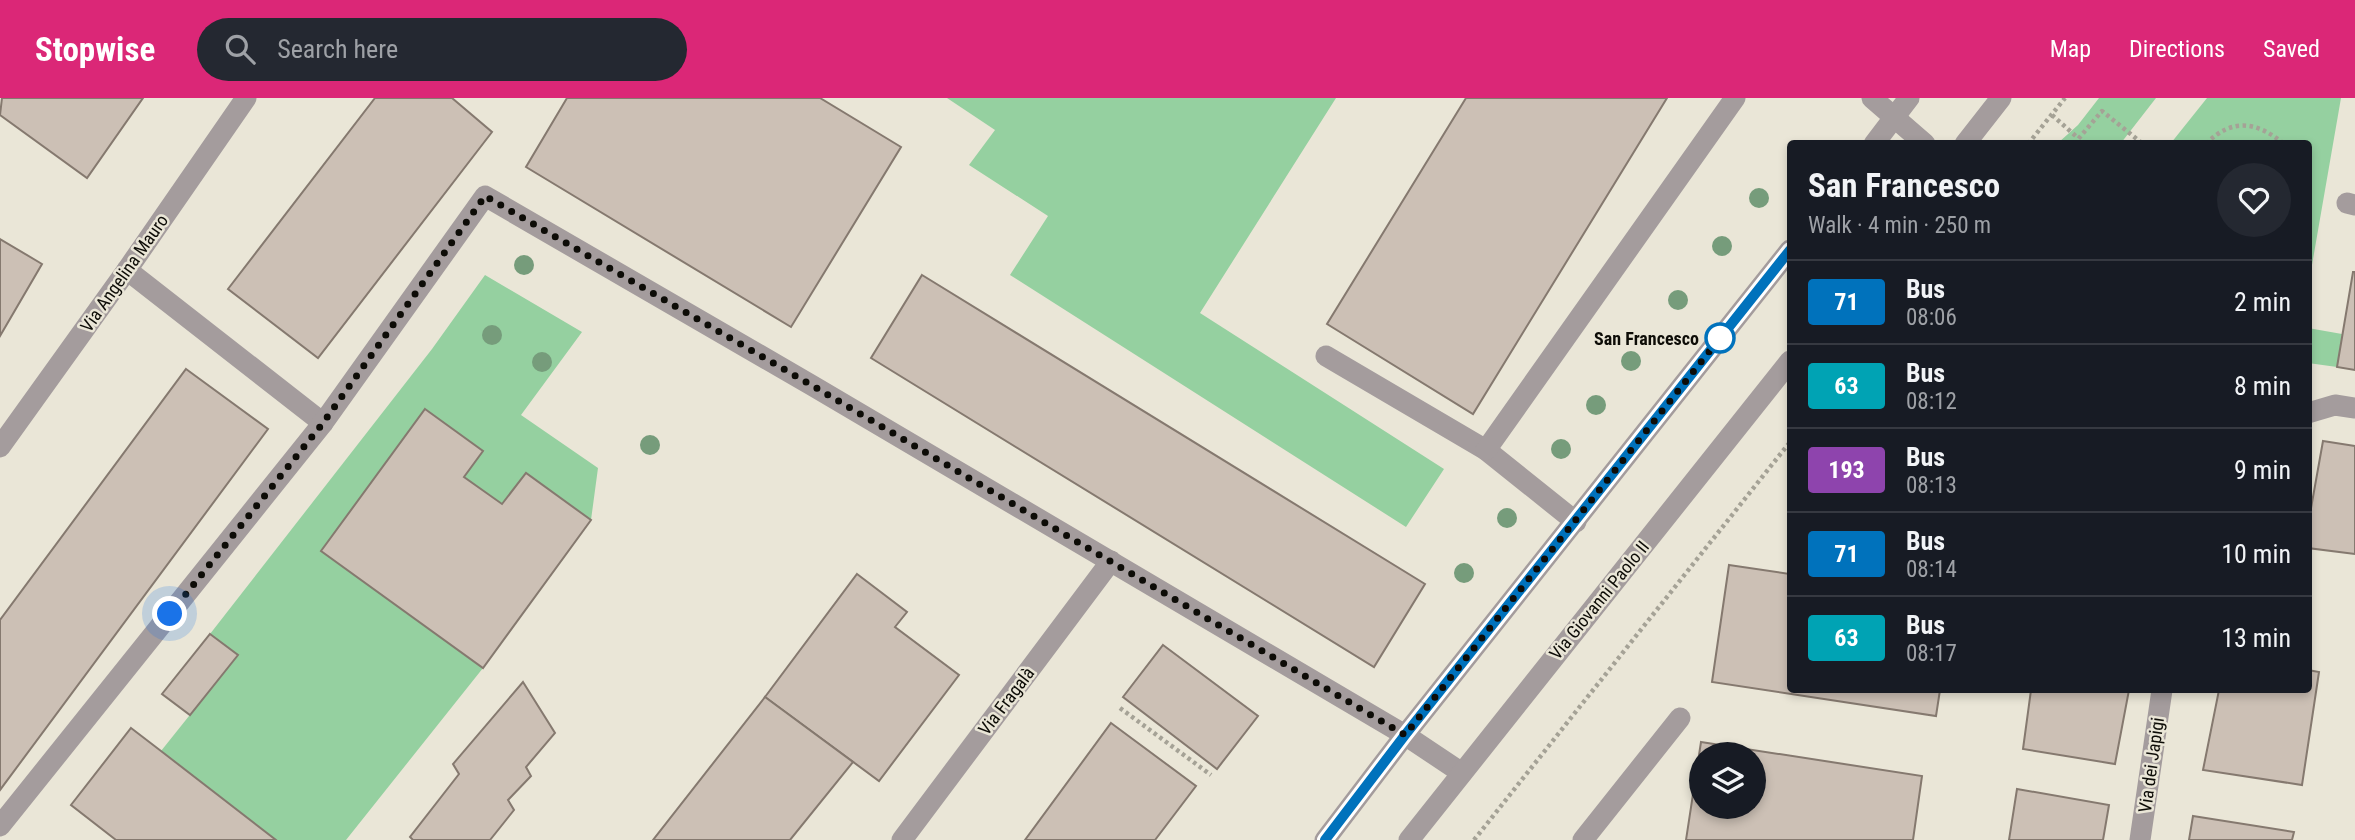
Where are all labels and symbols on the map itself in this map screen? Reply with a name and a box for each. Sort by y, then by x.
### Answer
street label: Via Angelina Mauro [76,210,172,336]
marker: San Francesco [1705,323,1735,353]
place label: San Francesco [1594,328,1699,349]
street label: Via Giovanni Paolo II [1545,537,1653,663]
your location [152,596,187,631]
street label: Via Fragalà [974,663,1038,739]
street label: Via dei Japigi [2134,716,2168,814]

